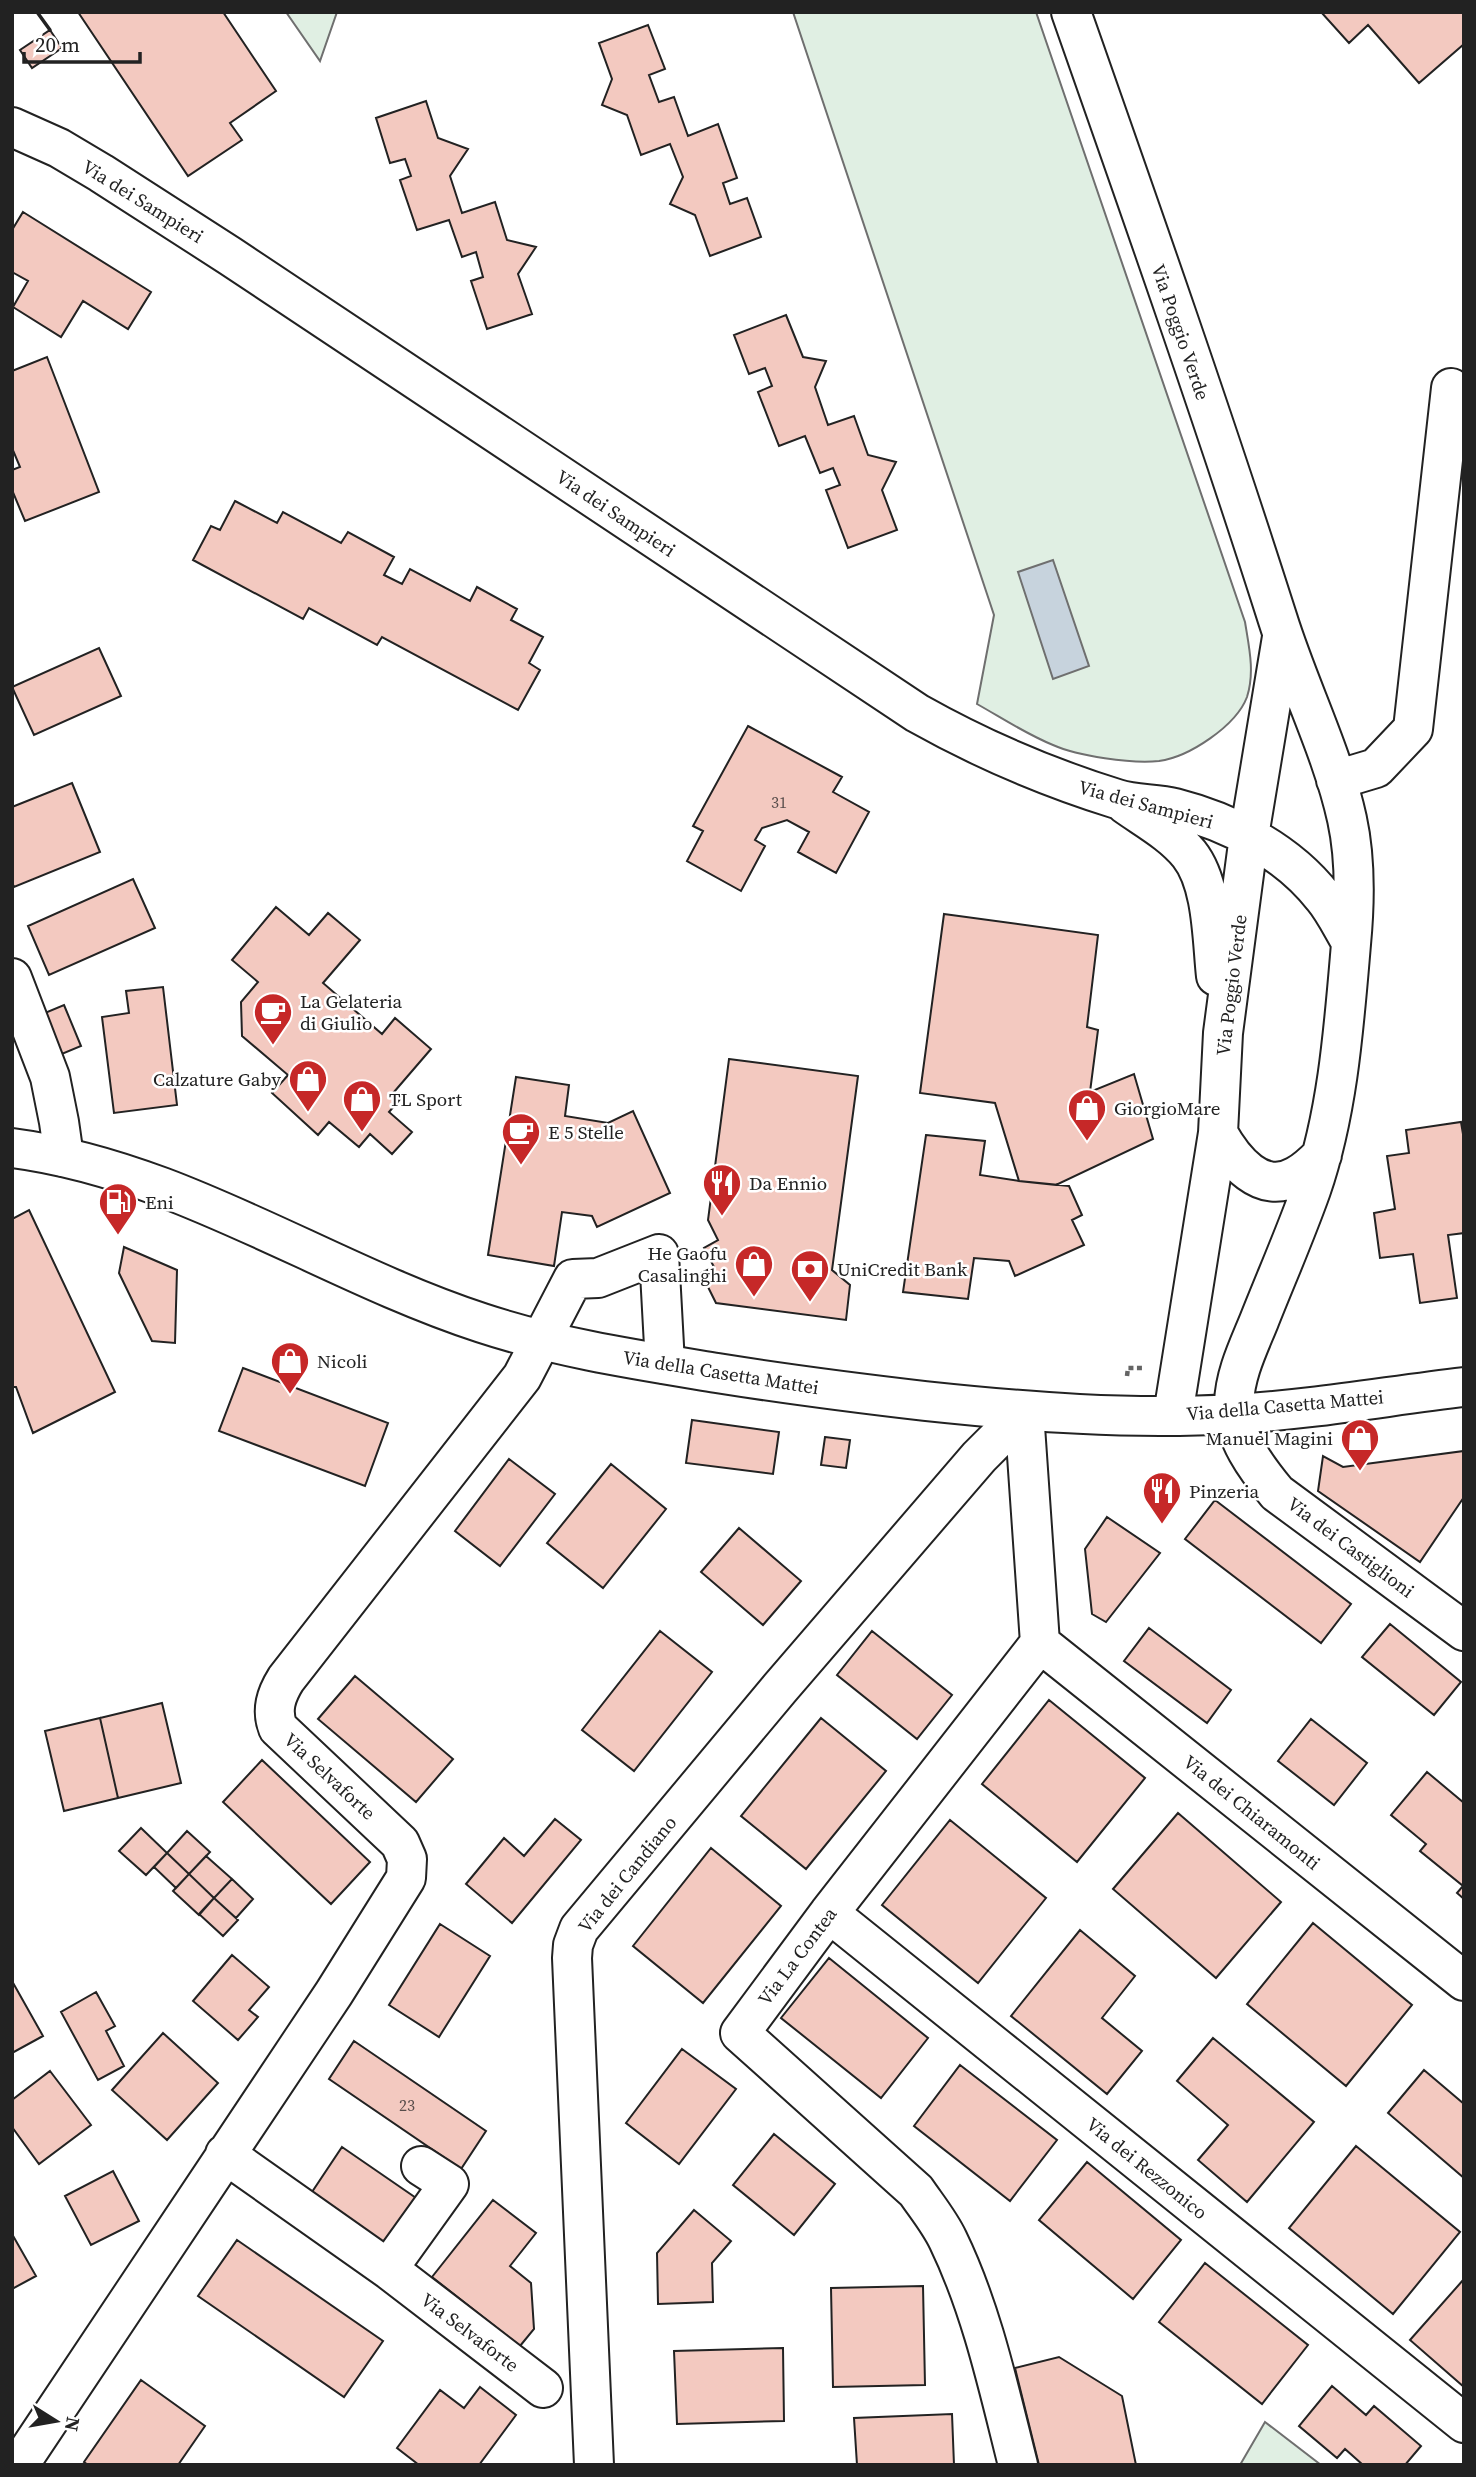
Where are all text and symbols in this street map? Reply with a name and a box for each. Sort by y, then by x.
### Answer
scale bar [24,21,140,65]
text: 20 m [35,30,80,59]
street label: Via dei Sampieri [77,153,209,249]
street label: Via Poggio Verde [1146,261,1216,403]
street label: Via dei Sampieri [551,463,681,563]
street label: Via dei Sampieri [1076,773,1217,835]
house number: 31 [771,791,787,813]
street label: Via Poggio Verde [1209,913,1253,1057]
place label: La Gelateria di Giulio [300,988,403,1036]
cafe icon: La Gelateria di Giulio [252,991,294,1046]
shop icon: Calzature Gaby [287,1058,329,1113]
place label: Calzature Gaby [153,1066,281,1092]
shop icon: TL Sport [341,1078,383,1133]
place label: TL Sport [389,1086,463,1112]
shop icon: GiorgioMare [1066,1087,1108,1142]
place label: GiorgioMare [1114,1095,1221,1121]
cafe icon: E 5 Stelle [500,1111,542,1166]
place label: E 5 Stelle [548,1119,624,1145]
restaurant icon: Da Ennio [701,1162,743,1217]
place label: Da Ennio [749,1170,827,1196]
fuel station icon: Eni [97,1181,139,1236]
place label: Eni [145,1189,174,1215]
place label: He Gaofu Casalinghi [638,1240,727,1288]
shop icon: He Gaofu Casalinghi [733,1243,775,1298]
bank icon: UniCredit Bank [789,1248,831,1303]
place label: UniCredit Bank [837,1256,968,1282]
shop icon: Nicoli [269,1340,311,1395]
street label: Via della Casetta Mattei [621,1344,821,1400]
place label: Nicoli [317,1348,368,1374]
street label: Via della Casetta Mattei [1185,1383,1385,1427]
shop icon: Manuel Magini [1339,1417,1381,1472]
place label: Manuel Magini [1206,1425,1333,1451]
restaurant icon: Pinzeria [1141,1470,1183,1525]
place label: Pinzeria [1189,1478,1260,1504]
street label: Via dei Castiglioni [1282,1491,1420,1604]
street label: Via Selvaforte [278,1727,382,1825]
street label: Via dei Chiaramonti [1178,1749,1326,1876]
street label: Via dei Candiano [572,1810,682,1938]
street label: Via La Contea [752,1901,843,2010]
house number: 23 [399,2094,415,2116]
street label: Via dei Rezzonico [1081,2111,1213,2225]
street label: Via Selvaforte [416,2286,524,2378]
north arrow [21,2386,91,2456]
text: N [59,2415,87,2434]

